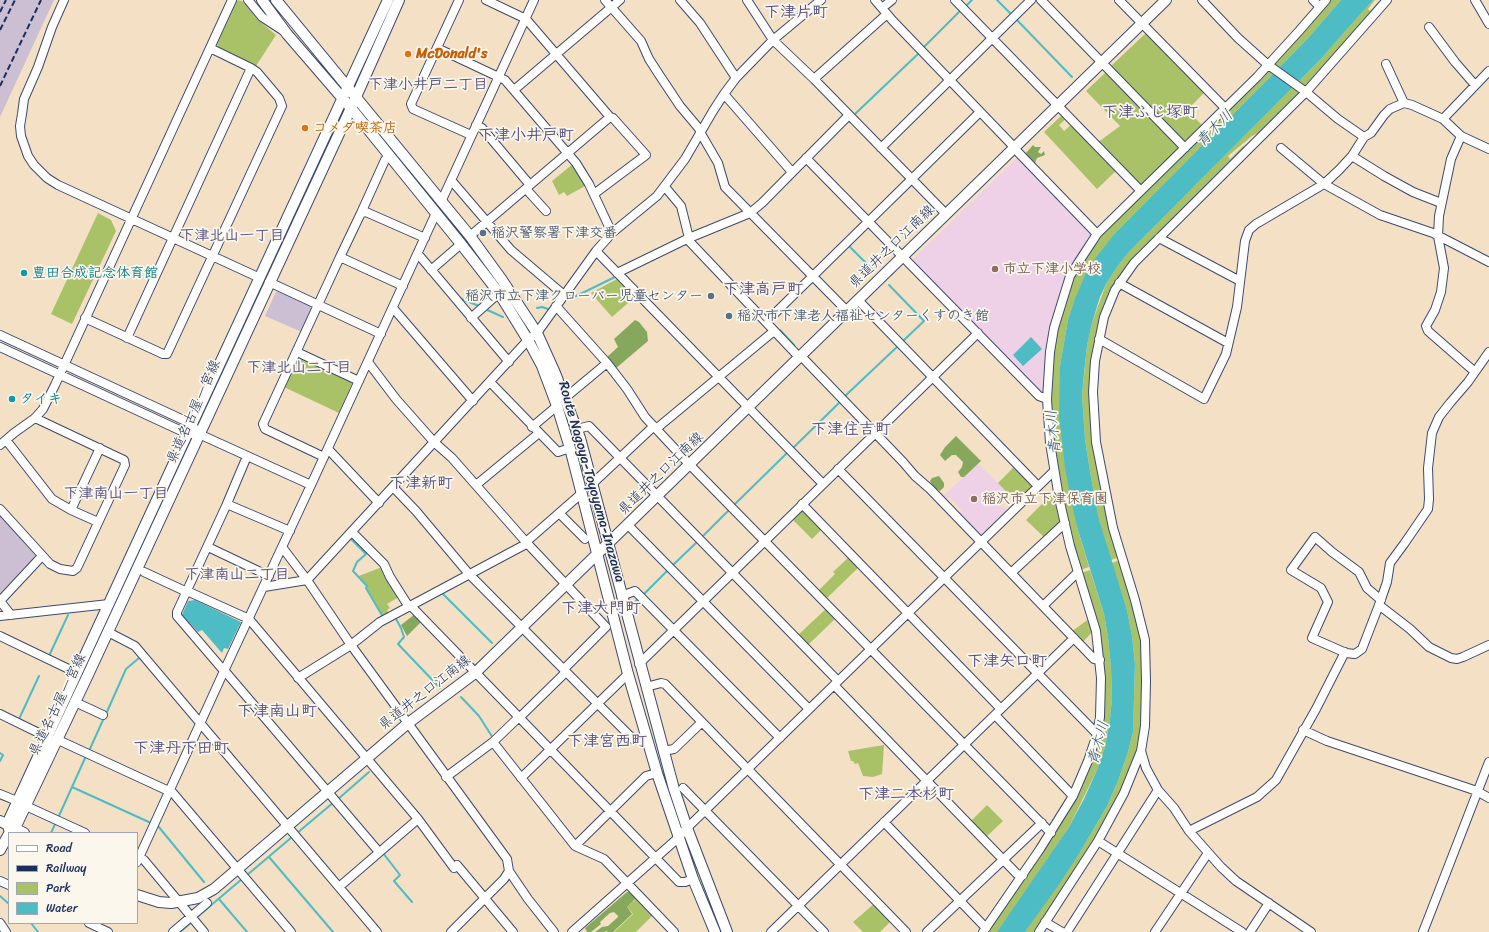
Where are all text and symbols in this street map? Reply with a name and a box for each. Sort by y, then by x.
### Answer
district label: 下津片町 [764,3,828,23]
place label: McDonald's [416,46,488,62]
marker: McDonald's [403,49,413,59]
district label: 下津小井戸二丁目 [368,76,488,94]
district label: 下津ふじ塚町 [1102,103,1198,123]
water label: 青木川 [1193,107,1237,151]
place label: コメダ喫茶店 [313,120,397,136]
marker: コメダ喫茶店 [300,123,310,133]
district label: 下津小井戸町 [478,126,574,146]
street label: 県道井之口江南線 [846,202,938,292]
place label: 稲沢警察署下津交番 [491,225,617,241]
district label: 下津北山一丁目 [180,227,284,245]
marker: 稲沢警察署下津交番 [478,228,488,238]
place label: 市立下津小学校 [1003,261,1101,277]
marker: 市立下津小学校 [990,264,1000,274]
place label: 豊田合成記念体育館 [32,265,158,281]
marker: 豊田合成記念体育館 [19,268,29,278]
district label: 下津高戸町 [723,280,803,300]
place label: 稲沢市立下津クローバー児童センター [465,288,703,304]
marker: 稲沢市立下津クローバー児童センター [706,291,716,301]
place label: 稲沢市下津老人福祉センターくすのき館 [737,308,989,324]
marker: 稲沢市下津老人福祉センターくすのき館 [724,311,734,321]
street label: 県道名古屋一宮線 [164,357,224,467]
district label: 下津北山二丁目 [247,359,351,377]
street label: Route Nagoya-Toyoyama-Inazawa [554,380,628,584]
place label: タイキ [20,391,62,407]
marker: タイキ [7,394,17,404]
water label: 青木川 [1043,409,1065,455]
district label: 下津住吉町 [811,420,891,440]
street label: 県道井之口江南線 [615,429,707,519]
district label: 下津新町 [389,474,453,494]
district label: 下津南山一丁目 [64,485,168,503]
place label: 稲沢市立下津保育園 [982,491,1108,507]
marker: 稲沢市立下津保育園 [969,494,979,504]
district label: 下津南山二丁目 [185,566,289,584]
district label: 下津大門町 [561,599,641,619]
street label: 県道名古屋一宮線 [26,651,90,759]
street label: 県道井之口江南線 [376,652,474,734]
district label: 下津矢口町 [967,652,1047,672]
district label: 下津南山町 [237,702,317,722]
water label: 青木川 [1084,719,1114,767]
district label: 下津宮西町 [567,732,647,752]
district label: 下津丹下田町 [133,739,229,759]
district label: 下津二本杉町 [858,785,954,805]
legend [8,832,138,924]
text: Road [46,837,72,859]
text: Railway [46,857,87,879]
text: Park [46,877,71,899]
text: Water [46,897,78,919]

